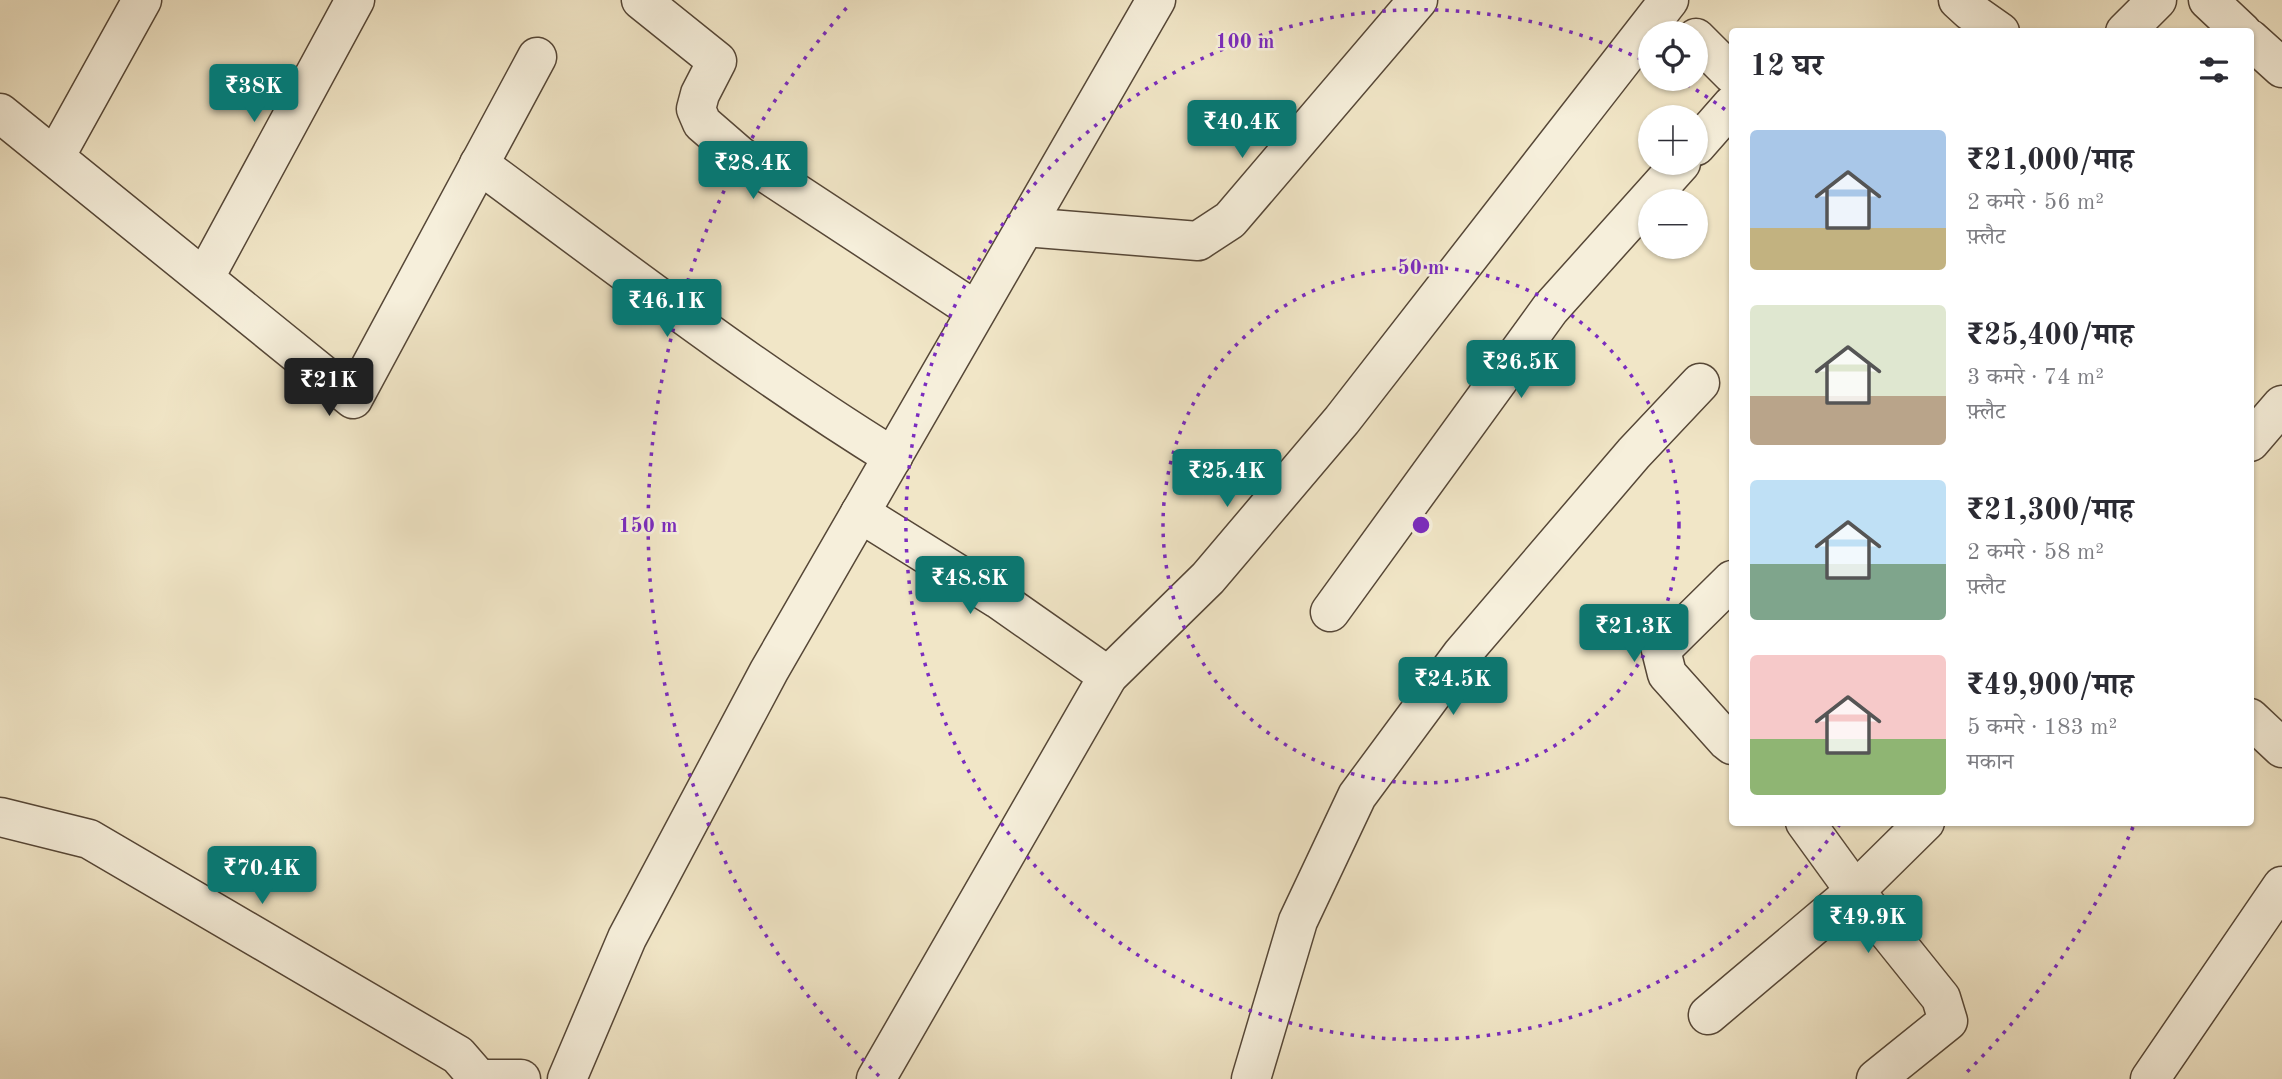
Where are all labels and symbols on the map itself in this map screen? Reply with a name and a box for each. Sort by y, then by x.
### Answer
text: 100 m [1215,32,1275,53]
pin: ₹38K [213,64,295,124]
pin: ₹40.4K [1185,100,1299,160]
pin: ₹28.4K [696,142,810,201]
text: 50 m [1397,258,1445,279]
pin: ₹46.1K [610,280,724,339]
pin: ₹26.5K [1464,340,1578,400]
pin: ₹21K [288,358,370,418]
pin: ₹25.4K [1170,449,1284,509]
centre of rings [1409,513,1433,537]
text: 150 m [618,516,678,537]
pin: ₹48.8K [913,556,1027,616]
pin: ₹21.3K [1577,604,1691,664]
pin: ₹24.5K [1396,658,1510,717]
pin: ₹70.4K [205,846,319,906]
pin: ₹49.9K [1811,895,1925,955]

